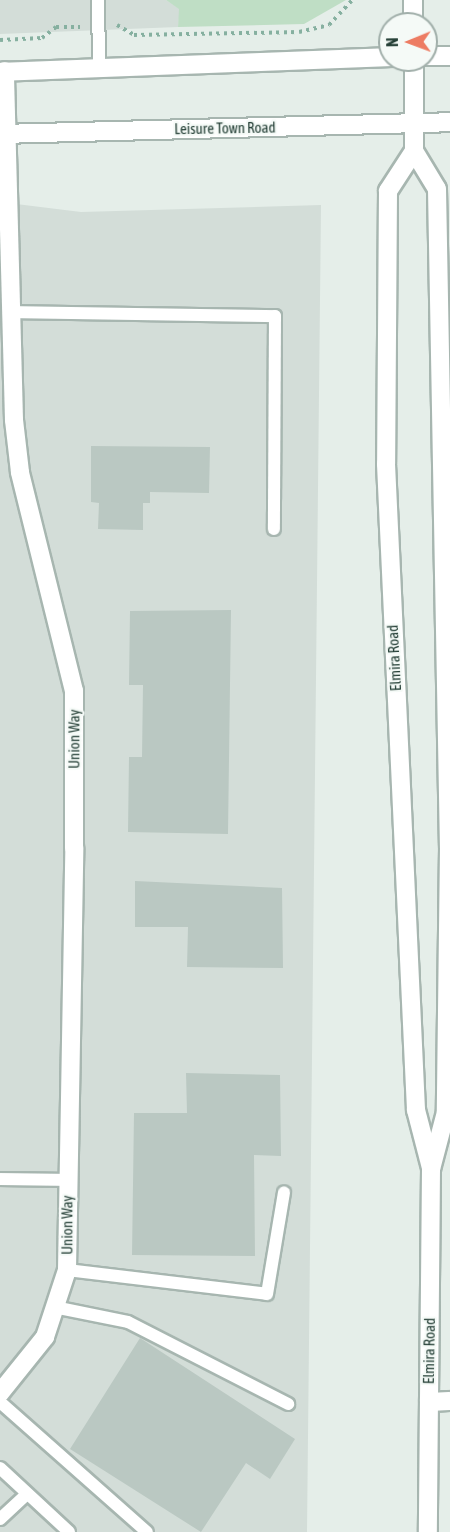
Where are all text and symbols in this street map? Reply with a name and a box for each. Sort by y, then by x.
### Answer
north arrow [378,12,438,72]
text: N [383,37,401,47]
street label: Leisure Town Road [174,118,276,138]
street label: Elmira Road [383,624,405,692]
street label: Union Way [65,709,83,769]
street label: Union Way [58,1195,76,1255]
street label: Elmira Road [419,1318,439,1384]

